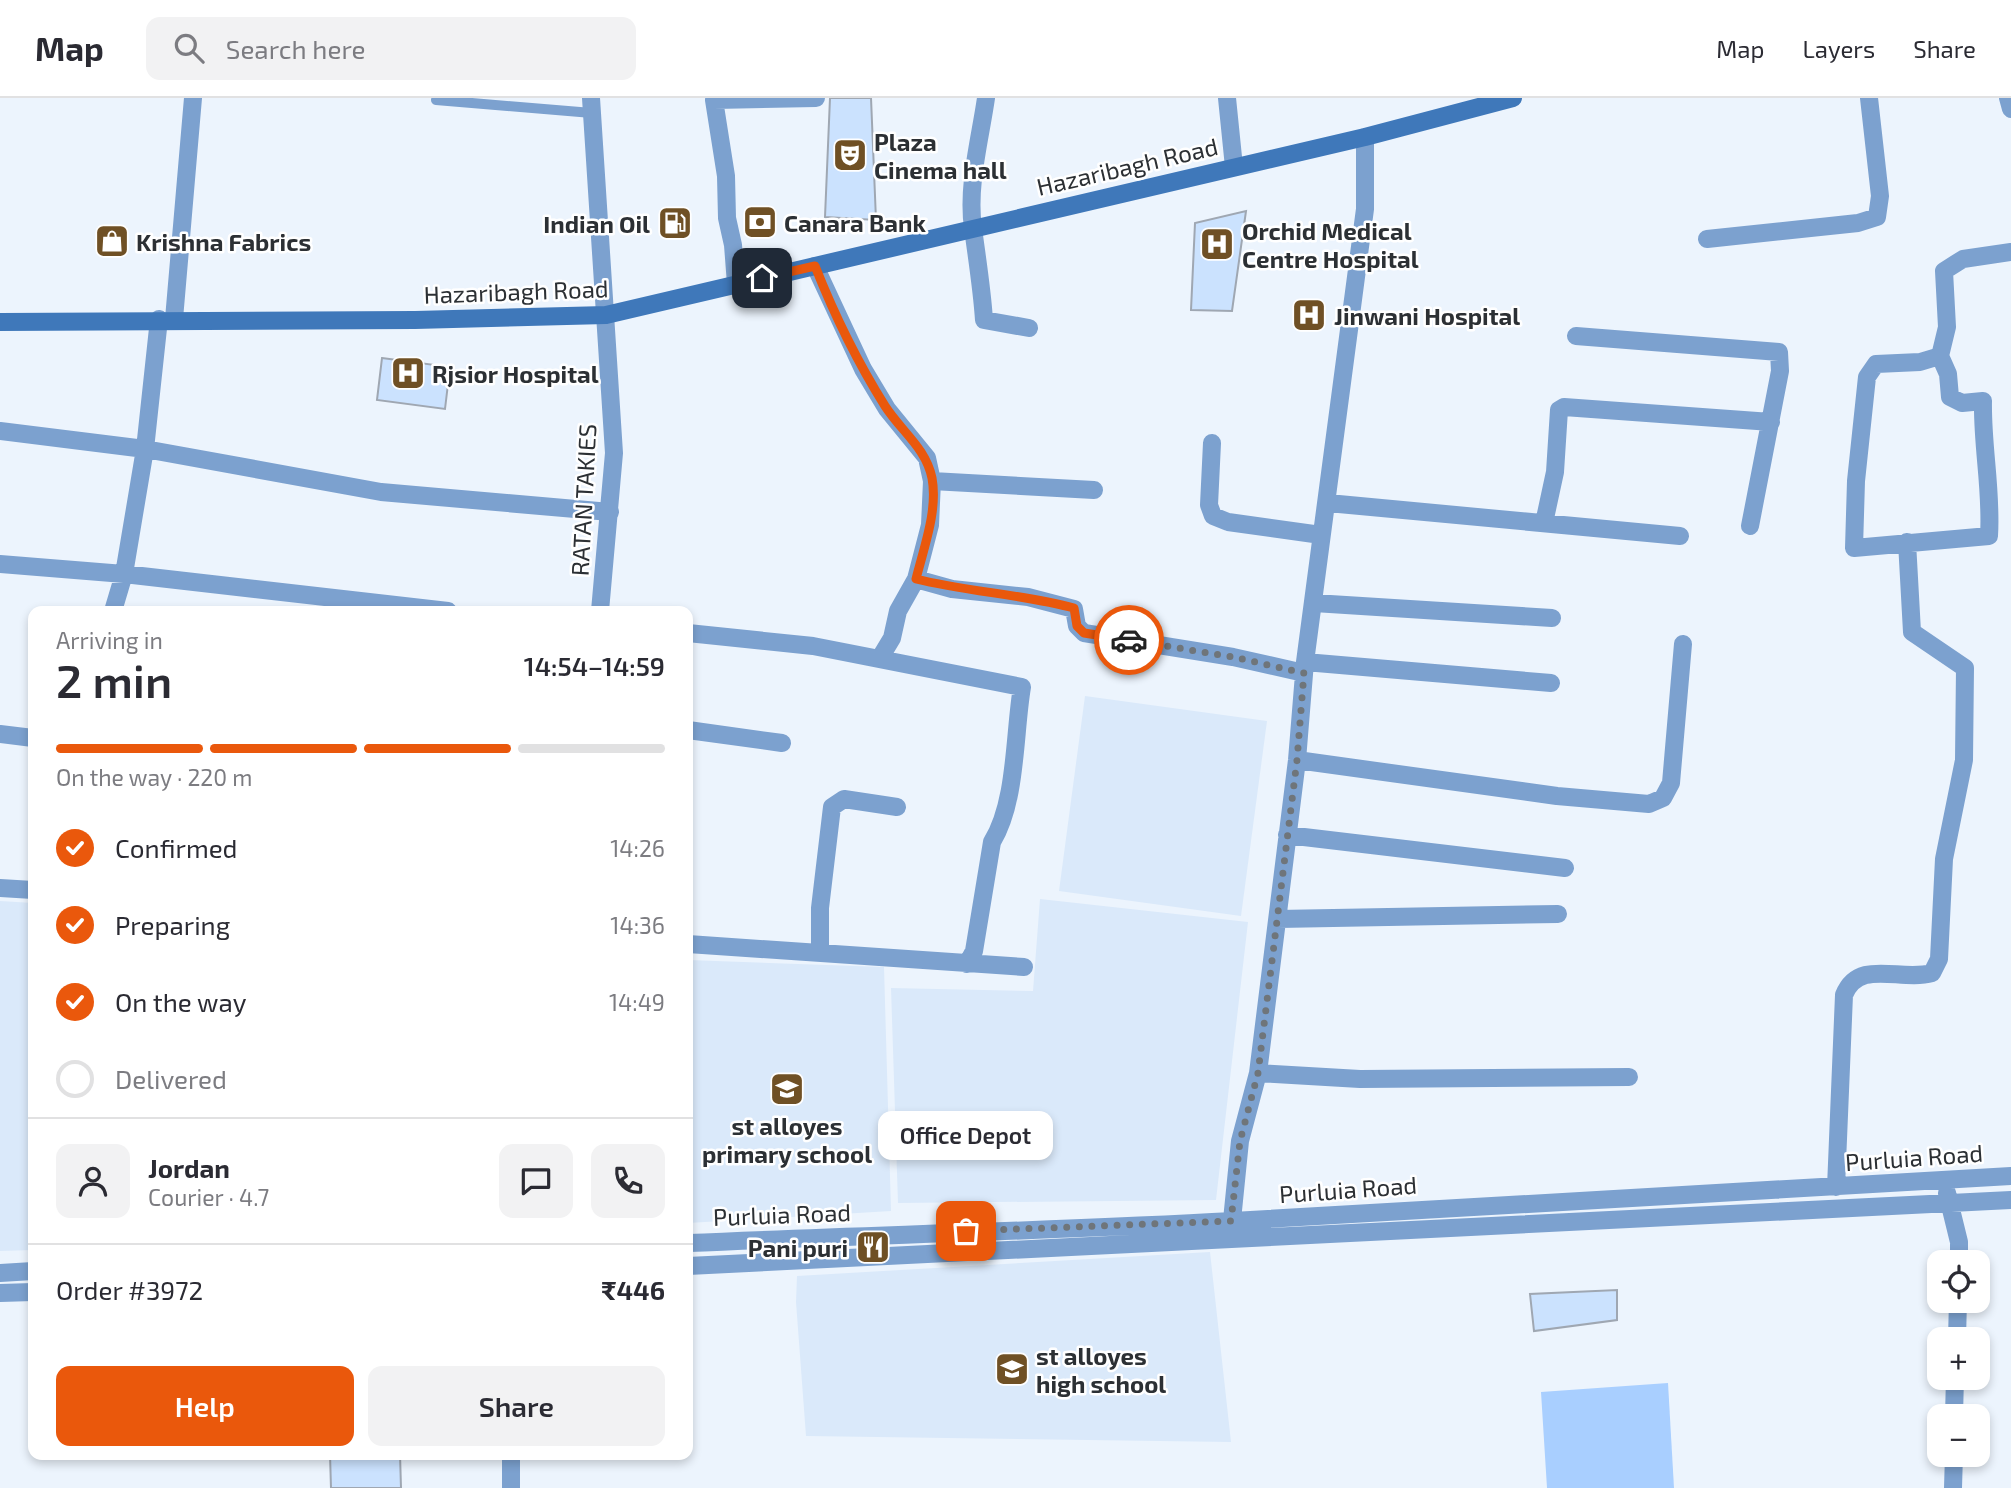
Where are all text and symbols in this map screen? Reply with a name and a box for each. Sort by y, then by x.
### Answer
search box [146,17,636,80]
text: Map [35,28,104,68]
icon: search [170,29,208,67]
text: Search here [226,33,365,64]
text: Map [1716,34,1764,63]
text: Layers [1802,34,1875,63]
text: Share [1913,34,1976,63]
place label: Plaza Cinema hall [874,127,1007,184]
street label: Hazaribagh Road [1034,131,1220,201]
theatre icon: Plaza Cinema hall [831,136,869,174]
bank icon: Canara Bank [741,203,779,241]
fuel station icon: Indian Oil [656,204,694,242]
place label: Canara Bank [784,208,926,237]
place label: Indian Oil [543,209,650,238]
place label: Orchid Medical Centre Hospital [1242,216,1419,273]
shop icon: Krishna Fabrics [93,222,131,260]
hospital icon: Orchid Medical Centre Hospital [1198,225,1236,263]
place label: Krishna Fabrics [136,227,311,256]
pin [732,248,792,308]
icon: home [743,259,781,297]
street label: Hazaribagh Road [423,273,609,309]
hospital icon: Jinwani Hospital [1290,296,1328,334]
place label: Jinwani Hospital [1334,301,1520,330]
hospital icon: Rjsior Hospital [389,354,427,392]
place label: Rjsior Hospital [432,359,599,388]
street label: RATAN TAKIES [565,423,601,577]
courier [1094,605,1164,675]
icon: car [1110,621,1148,659]
text: Arriving in [56,626,163,654]
text: 14:54–14:59 [524,650,665,681]
text: 2 min [56,652,172,707]
text: On the way · 220 m [56,763,252,791]
icon: check [56,829,94,867]
text: Confirmed [115,832,238,863]
text: 14:26 [610,834,665,862]
icon: check [56,906,94,944]
text: Preparing [115,909,230,940]
text: 14:36 [610,911,665,939]
icon: check [56,983,94,1021]
text: On the way [115,986,246,1017]
text: 14:49 [609,988,665,1016]
text: Delivered [115,1063,227,1094]
school or university icon: st alloyes primary school [768,1070,806,1108]
place label: st alloyes primary school [702,1111,872,1168]
callout: Office Depot [878,1112,1054,1161]
text: Office Depot [900,1121,1031,1149]
street label: Purluia Road [1844,1138,1984,1176]
button: person [56,1144,130,1218]
button: chat [499,1144,573,1218]
button: phone [591,1144,665,1218]
text: Jordan [148,1152,230,1183]
street label: Purluia Road [1278,1170,1418,1208]
text: Courier · 4.7 [148,1183,269,1211]
street label: Purluia Road [713,1197,851,1231]
pin [936,1201,996,1261]
icon: bag [947,1212,985,1250]
restaurant icon: Pani puri [854,1228,892,1266]
place label: Pani puri [748,1233,848,1262]
map controls [1927,1250,1990,1467]
button: locate [1927,1250,1990,1313]
text: Order #3972 [56,1274,203,1305]
text: ₹446 [601,1274,665,1305]
button: + [1927,1327,1990,1390]
place label: st alloyes high school [1036,1341,1166,1398]
school or university icon: st alloyes high school [993,1350,1031,1388]
button: Help [56,1366,354,1446]
button: Share [368,1366,665,1446]
button: − [1927,1404,1990,1467]

